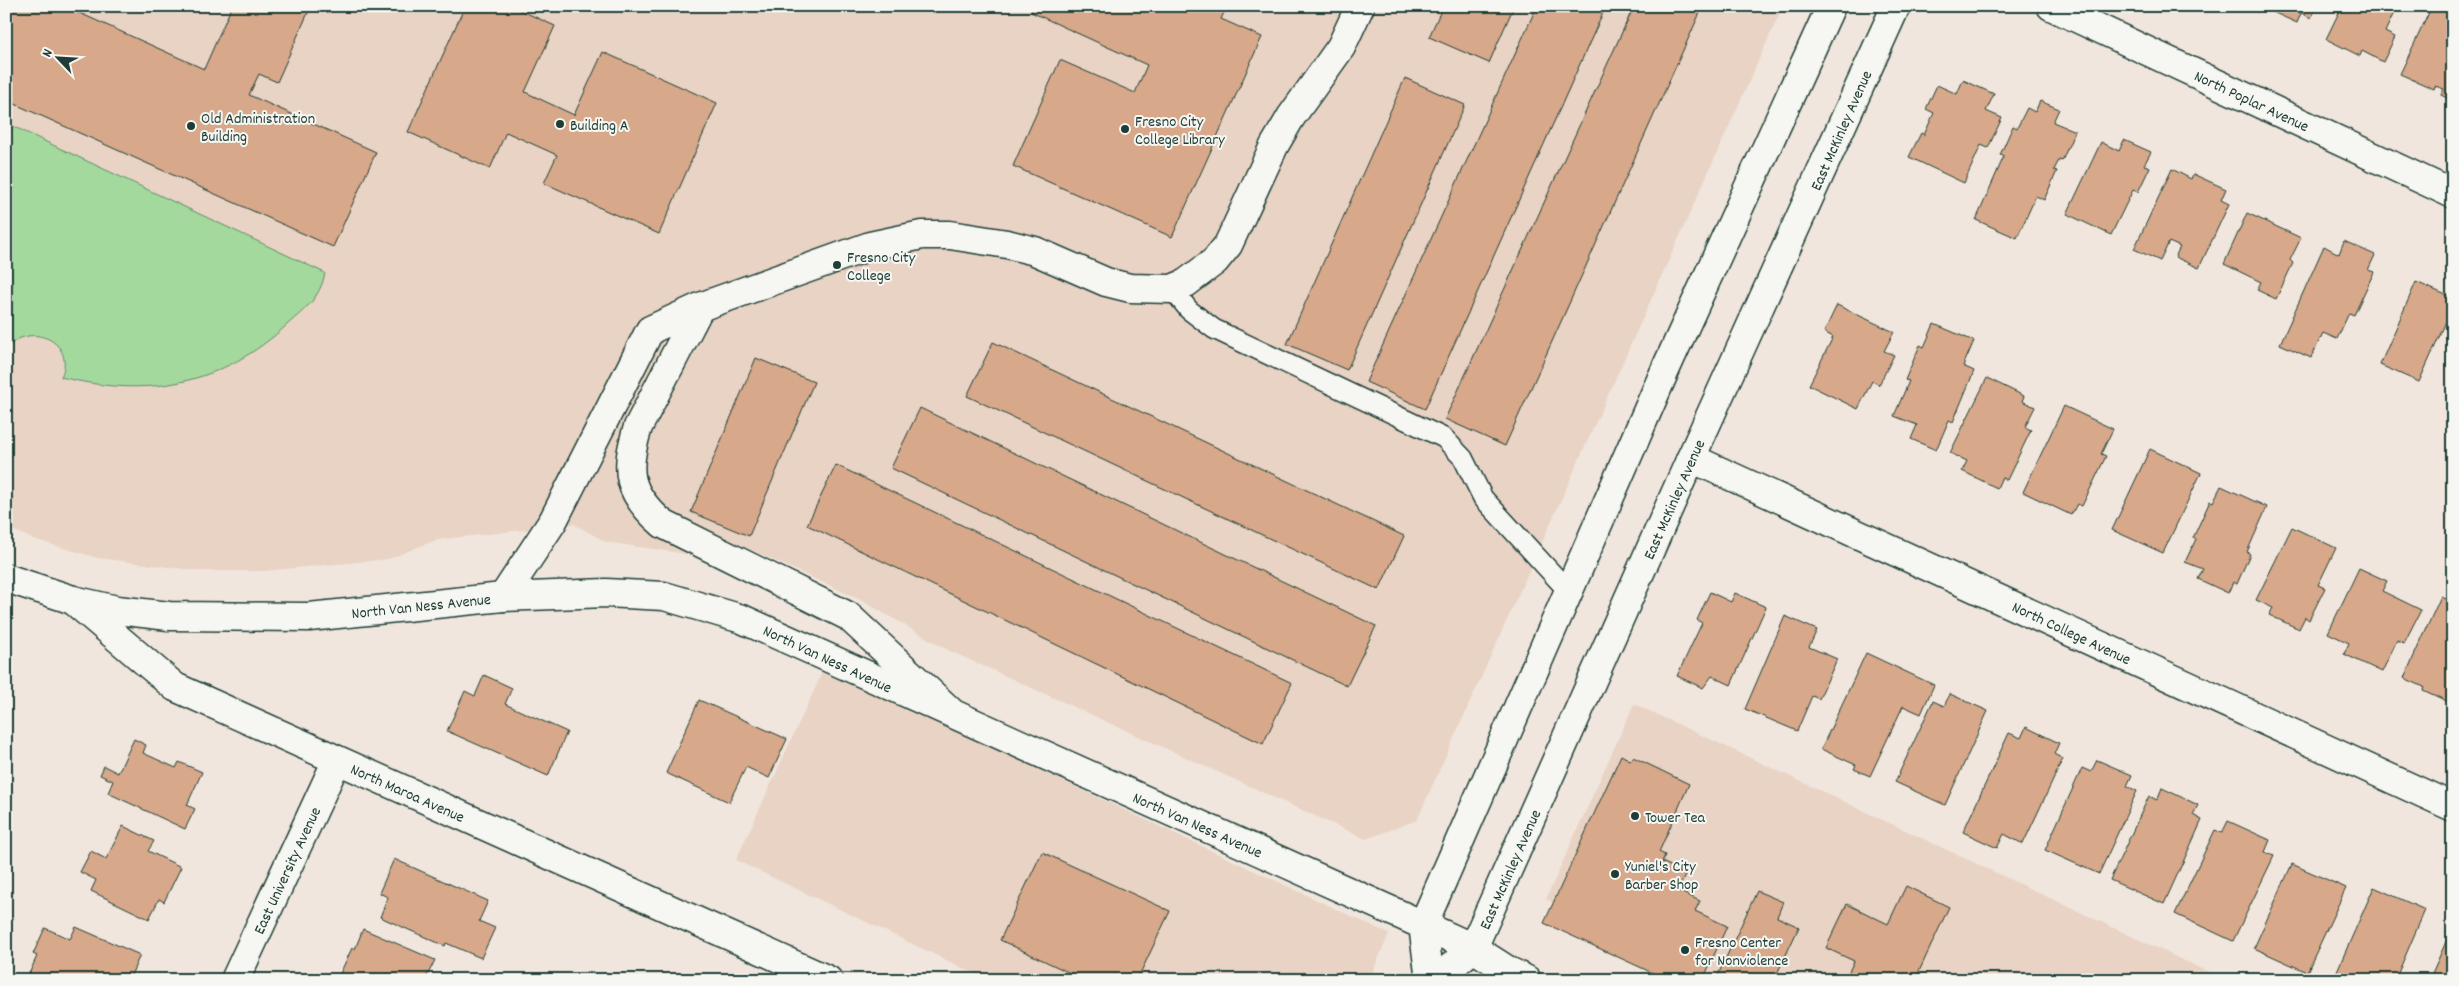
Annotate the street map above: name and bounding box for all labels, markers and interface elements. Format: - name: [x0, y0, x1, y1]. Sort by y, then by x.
- north arrow: [32, 32, 82, 82]
- text: N: [38, 46, 59, 61]
- street label: North Poplar Avenue: [2190, 66, 2312, 139]
- street label: East McKinley Avenue: [1805, 67, 1879, 195]
- place label: Old Administration Building: [201, 108, 315, 149]
- place label: Fresno City College Library: [1135, 111, 1225, 152]
- place label: Building A: [570, 115, 629, 138]
- marker: Building A: [554, 118, 566, 130]
- marker: Old Administration Building: [185, 120, 197, 132]
- marker: Fresno City College Library: [1119, 123, 1131, 135]
- place label: Fresno City College: [847, 247, 916, 288]
- marker: Fresno City College: [831, 259, 843, 271]
- street label: East McKinley Avenue: [1638, 436, 1712, 564]
- street label: North Van Ness Avenue: [350, 589, 492, 626]
- street label: North College Avenue: [2008, 597, 2134, 672]
- street label: North Van Ness Avenue: [759, 620, 895, 700]
- street label: North Maroa Avenue: [346, 759, 468, 830]
- street label: North Van Ness Avenue: [1128, 787, 1266, 865]
- street label: East University Avenue: [249, 804, 328, 939]
- street label: East McKinley Avenue: [1474, 806, 1548, 934]
- place label: Tower Tea: [1645, 807, 1705, 830]
- marker: Tower Tea: [1629, 810, 1641, 822]
- place label: Yuniel's City Barber Shop: [1625, 856, 1698, 897]
- marker: Yuniel's City Barber Shop: [1609, 868, 1621, 880]
- place label: Fresno Center for Nonviolence: [1695, 932, 1788, 973]
- marker: Fresno Center for Nonviolence: [1679, 944, 1691, 956]

